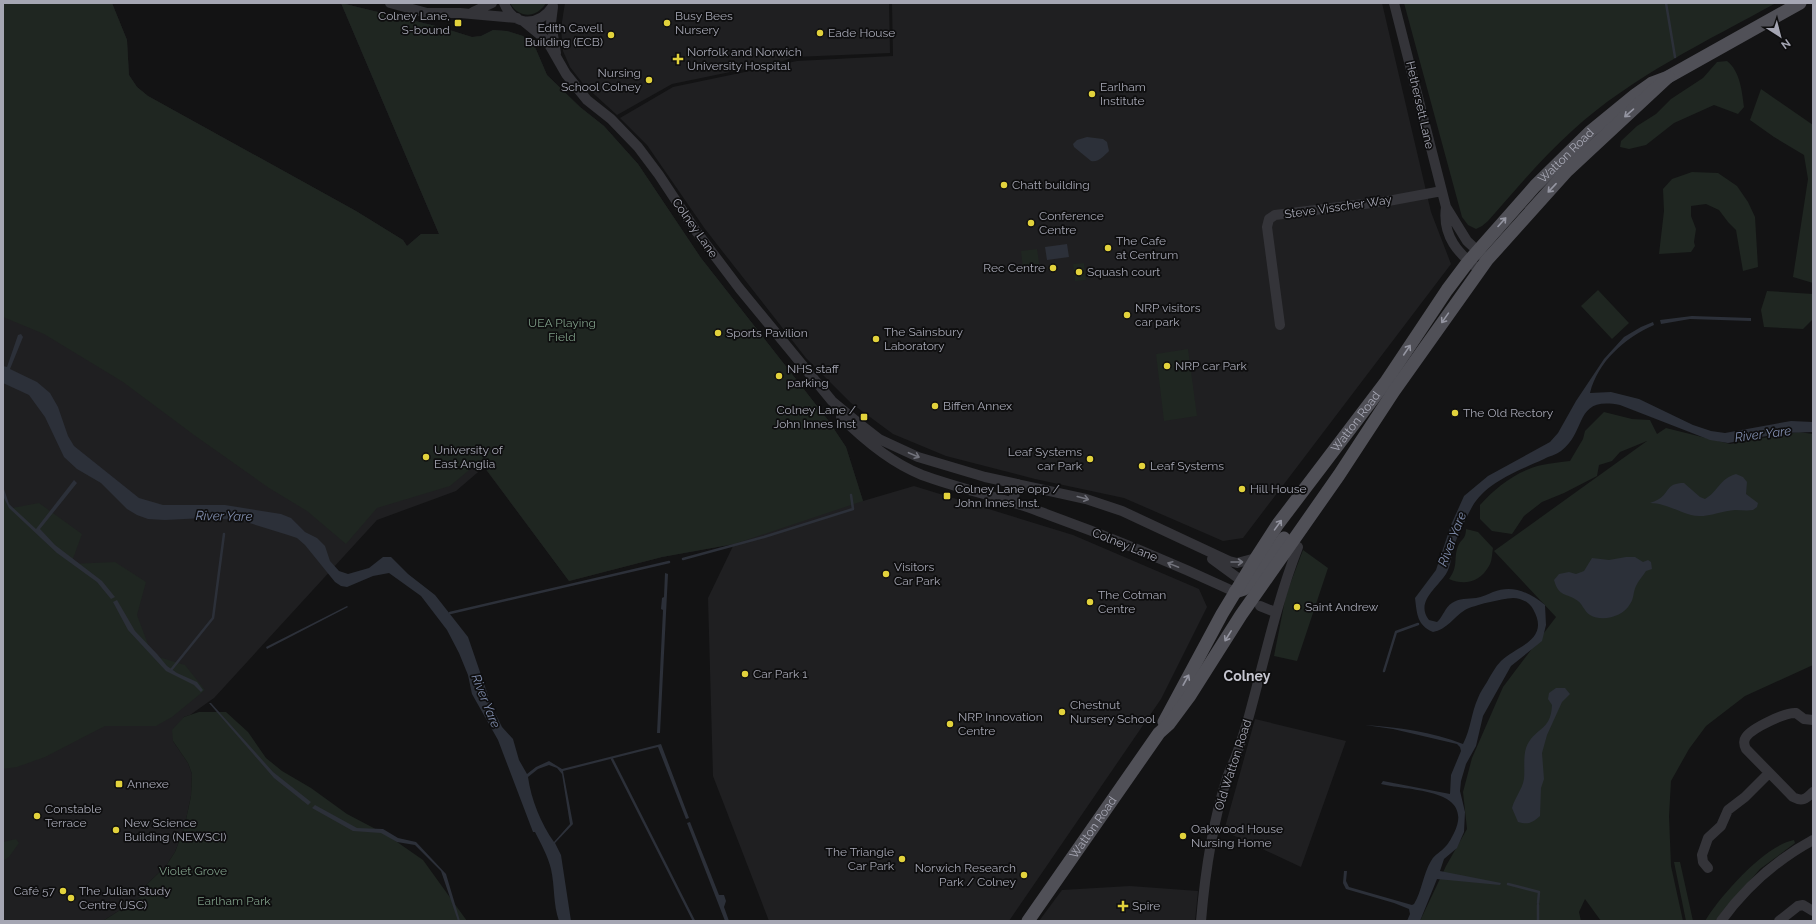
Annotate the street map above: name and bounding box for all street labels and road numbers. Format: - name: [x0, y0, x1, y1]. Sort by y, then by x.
- street label: Hethersett Lane: [1403, 60, 1437, 150]
- street label: Watton Road: [1535, 125, 1597, 186]
- street label: Steve Visscher Way: [1283, 192, 1393, 221]
- street label: Colney Lane: [669, 196, 721, 260]
- street label: Watton Road: [1328, 389, 1383, 455]
- street label: Colney Lane: [1090, 526, 1160, 564]
- street label: Old Watton Road: [1212, 718, 1254, 812]
- street label: Watton Road: [1067, 794, 1120, 861]

